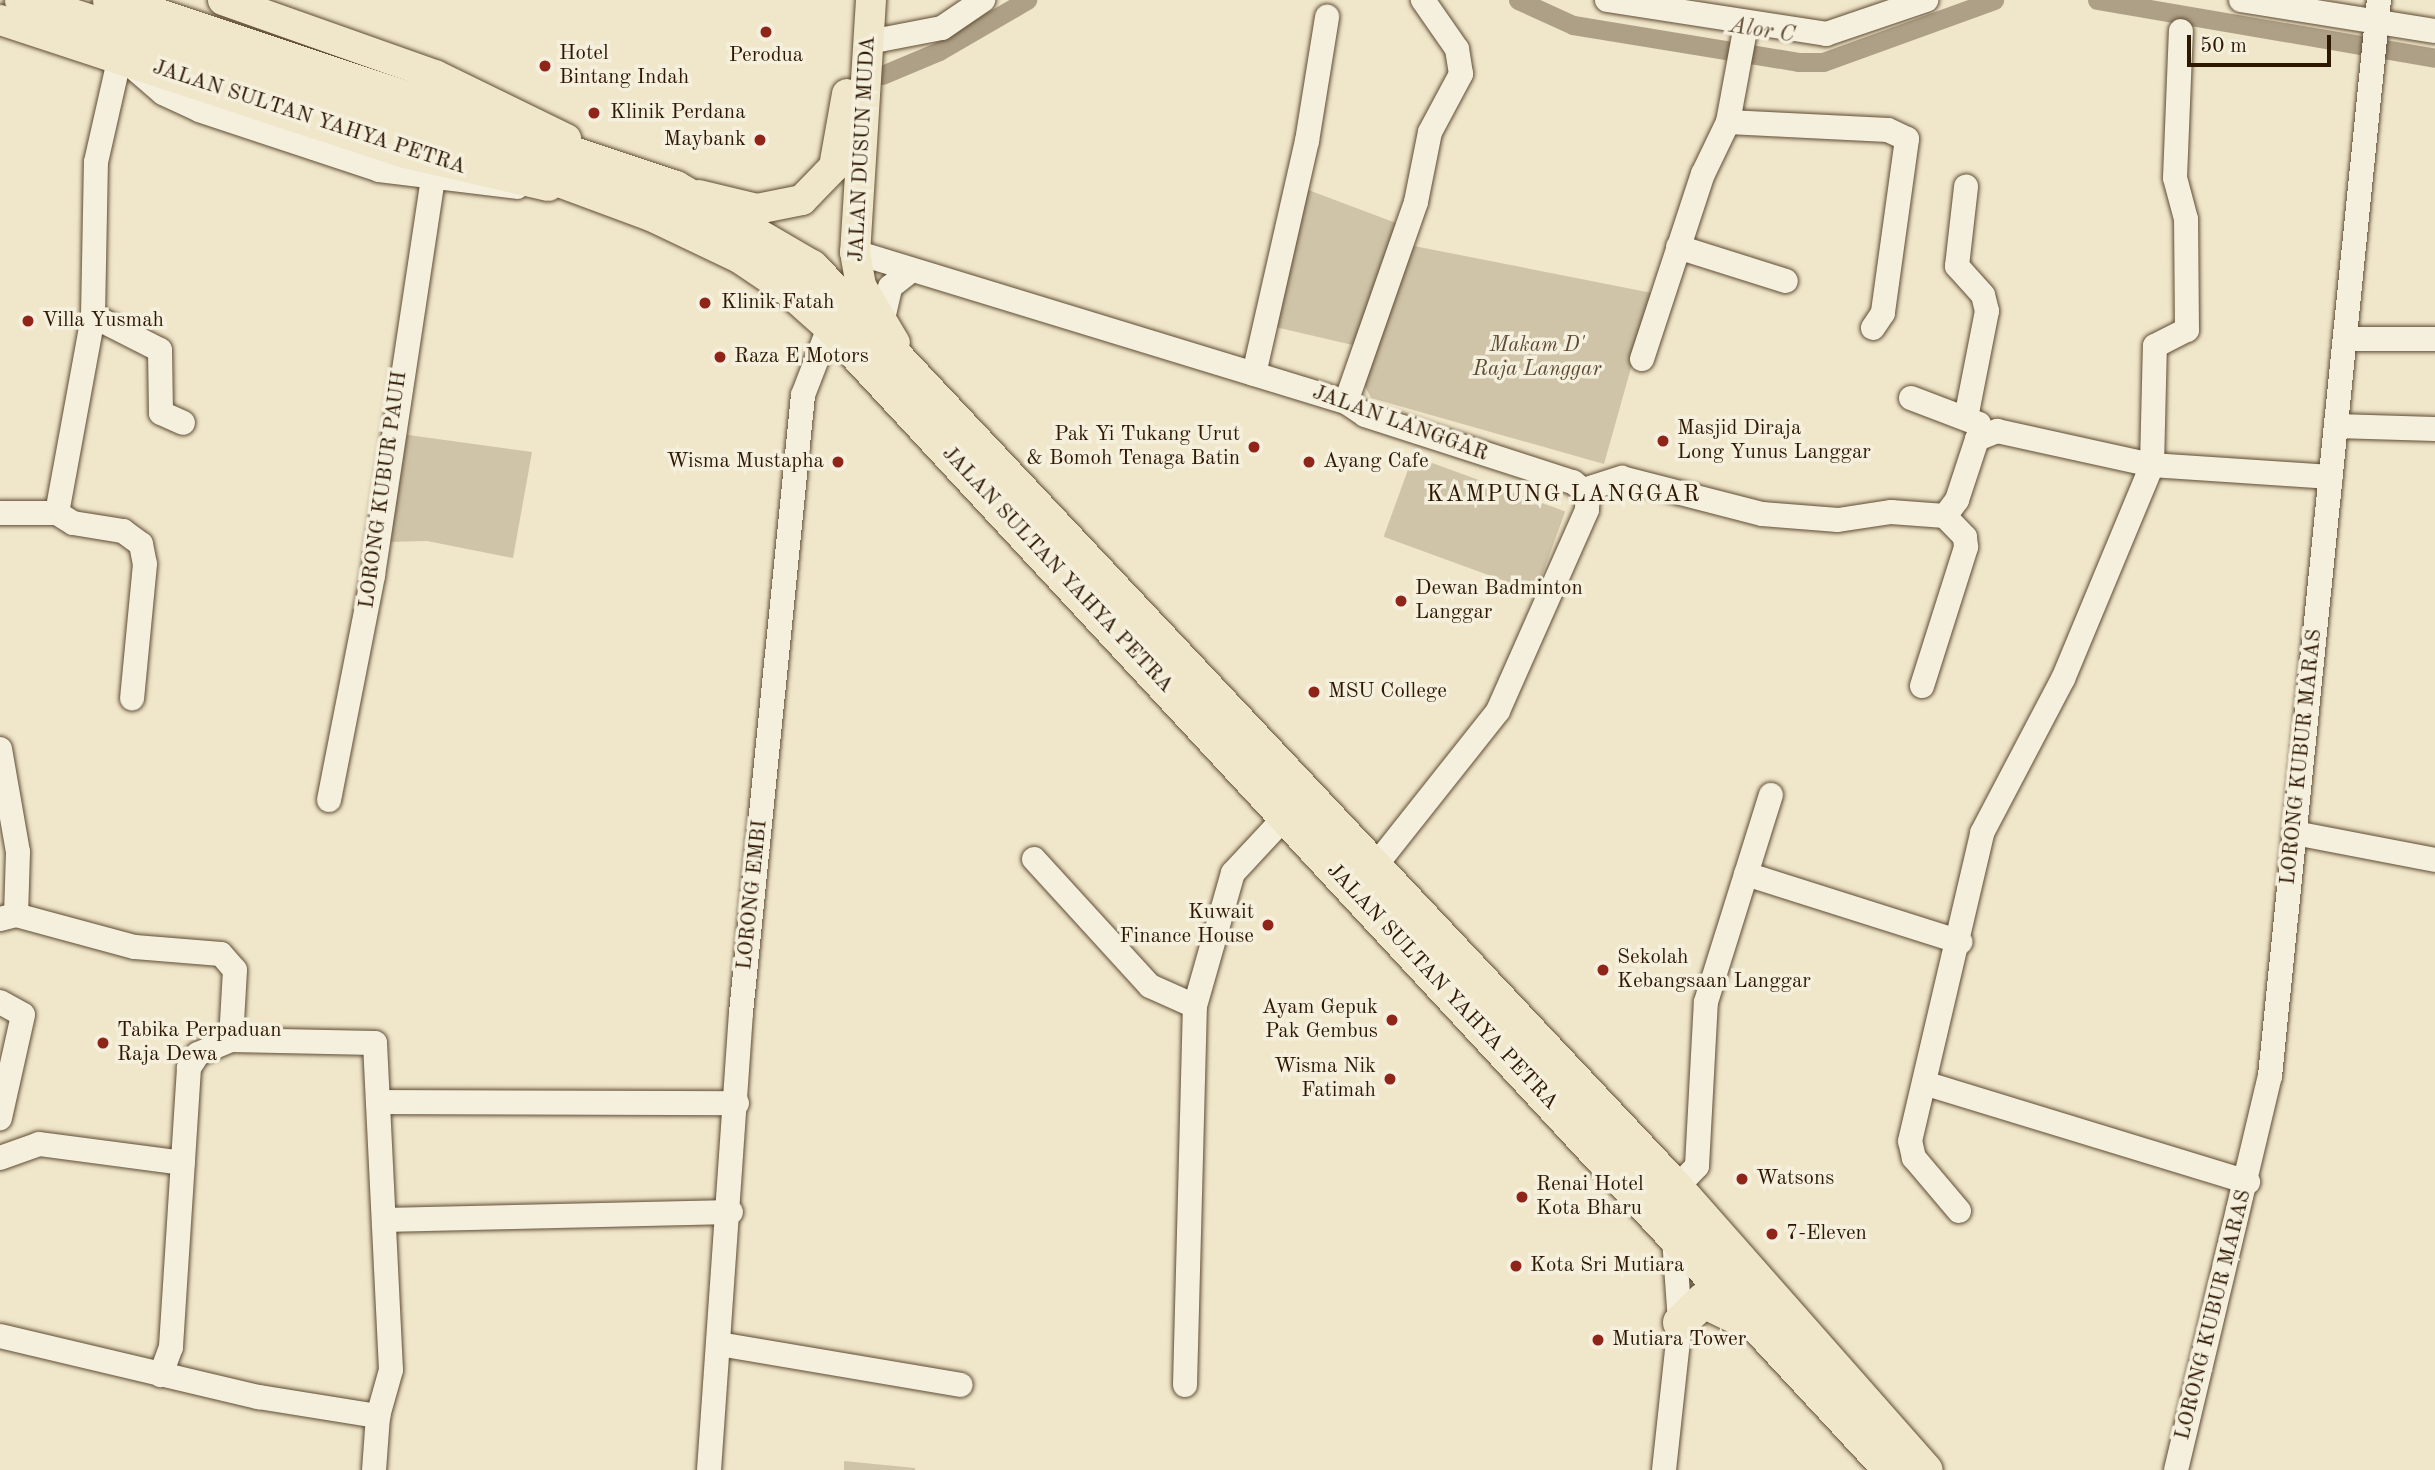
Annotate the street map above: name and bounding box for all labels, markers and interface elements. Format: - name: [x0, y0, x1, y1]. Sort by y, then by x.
- water label: Alor C: [1727, 12, 1797, 50]
- scale bar: [2190, 21, 2334, 65]
- marker: Perodua: [758, 24, 774, 40]
- street label: JALAN DUSUN MUDA: [845, 35, 881, 263]
- text: 50 m: [2200, 36, 2247, 57]
- place label: Hotel Bintang Indah: [559, 41, 689, 91]
- place label: Perodua: [729, 43, 803, 69]
- street label: JALAN SULTAN YAHYA PETRA: [149, 55, 469, 181]
- marker: Hotel Bintang Indah: [537, 58, 553, 74]
- place label: Klinik Perdana: [610, 100, 746, 126]
- marker: Klinik Perdana: [584, 103, 604, 123]
- place label: Maybank: [664, 127, 746, 153]
- marker: Maybank: [752, 132, 768, 148]
- place label: Klinik Fatah: [721, 290, 834, 316]
- marker: Klinik Fatah: [695, 293, 715, 313]
- place label: Villa Yusmah: [42, 308, 164, 334]
- marker: Villa Yusmah: [20, 313, 36, 329]
- park label: Makam D' Raja Langgar: [1473, 333, 1601, 383]
- place label: Raza E Motors: [734, 344, 869, 370]
- marker: Raza E Motors: [712, 349, 728, 365]
- street label: LORONG KUBUR PAUH: [355, 370, 413, 610]
- street label: JALAN LANGGAR: [1309, 380, 1491, 468]
- place label: Masjid Diraja Long Yunus Langgar: [1677, 416, 1871, 466]
- place label: Pak Yi Tukang Urut & Bomoh Tenaga Batin: [1027, 422, 1240, 472]
- marker: Masjid Diraja Long Yunus Langgar: [1655, 433, 1671, 449]
- marker: Pak Yi Tukang Urut & Bomoh Tenaga Batin: [1246, 439, 1262, 455]
- street label: JALAN SULTAN YAHYA PETRA: [936, 442, 1178, 698]
- place label: Wisma Mustapha: [666, 449, 824, 475]
- place label: Ayang Cafe: [1323, 449, 1429, 475]
- marker: Wisma Mustapha: [830, 454, 846, 470]
- marker: Ayang Cafe: [1301, 454, 1317, 470]
- district label: KAMPUNG LANGGAR: [1428, 481, 1700, 509]
- place label: Dewan Badminton Langgar: [1415, 576, 1583, 626]
- marker: Dewan Badminton Langgar: [1393, 593, 1409, 609]
- street label: LORONG KUBUR MARAS: [2276, 628, 2328, 886]
- place label: MSU College: [1328, 679, 1447, 705]
- marker: MSU College: [1306, 684, 1322, 700]
- street label: LORONG EMBI: [733, 819, 773, 971]
- street label: JALAN SULTAN YAHYA PETRA: [1321, 859, 1563, 1115]
- place label: Kuwait Finance House: [1119, 900, 1254, 950]
- marker: Kuwait Finance House: [1260, 917, 1276, 933]
- place label: Sekolah Kebangsaan Langgar: [1617, 945, 1811, 995]
- marker: Sekolah Kebangsaan Langgar: [1595, 962, 1611, 978]
- place label: Ayam Gepuk Pak Gembus: [1262, 995, 1378, 1045]
- marker: Ayam Gepuk Pak Gembus: [1384, 1012, 1400, 1028]
- place label: Tabika Perpaduan Raja Dewa: [117, 1018, 281, 1068]
- marker: Tabika Perpaduan Raja Dewa: [95, 1035, 111, 1051]
- place label: Wisma Nik Fatimah: [1274, 1054, 1376, 1104]
- marker: Wisma Nik Fatimah: [1382, 1071, 1398, 1087]
- place label: Watsons: [1756, 1166, 1834, 1192]
- marker: Watsons: [1734, 1171, 1750, 1187]
- place label: Renai Hotel Kota Bharu: [1536, 1172, 1644, 1222]
- street label: LORONG KUBUR MARAS: [2171, 1187, 2257, 1443]
- marker: Renai Hotel Kota Bharu: [1514, 1189, 1530, 1205]
- place label: 7-Eleven: [1786, 1221, 1867, 1247]
- marker: 7-Eleven: [1764, 1226, 1780, 1242]
- place label: Kota Sri Mutiara: [1530, 1253, 1684, 1279]
- marker: Kota Sri Mutiara: [1508, 1258, 1524, 1274]
- place label: Mutiara Tower: [1612, 1327, 1746, 1353]
- marker: Mutiara Tower: [1590, 1332, 1606, 1348]

